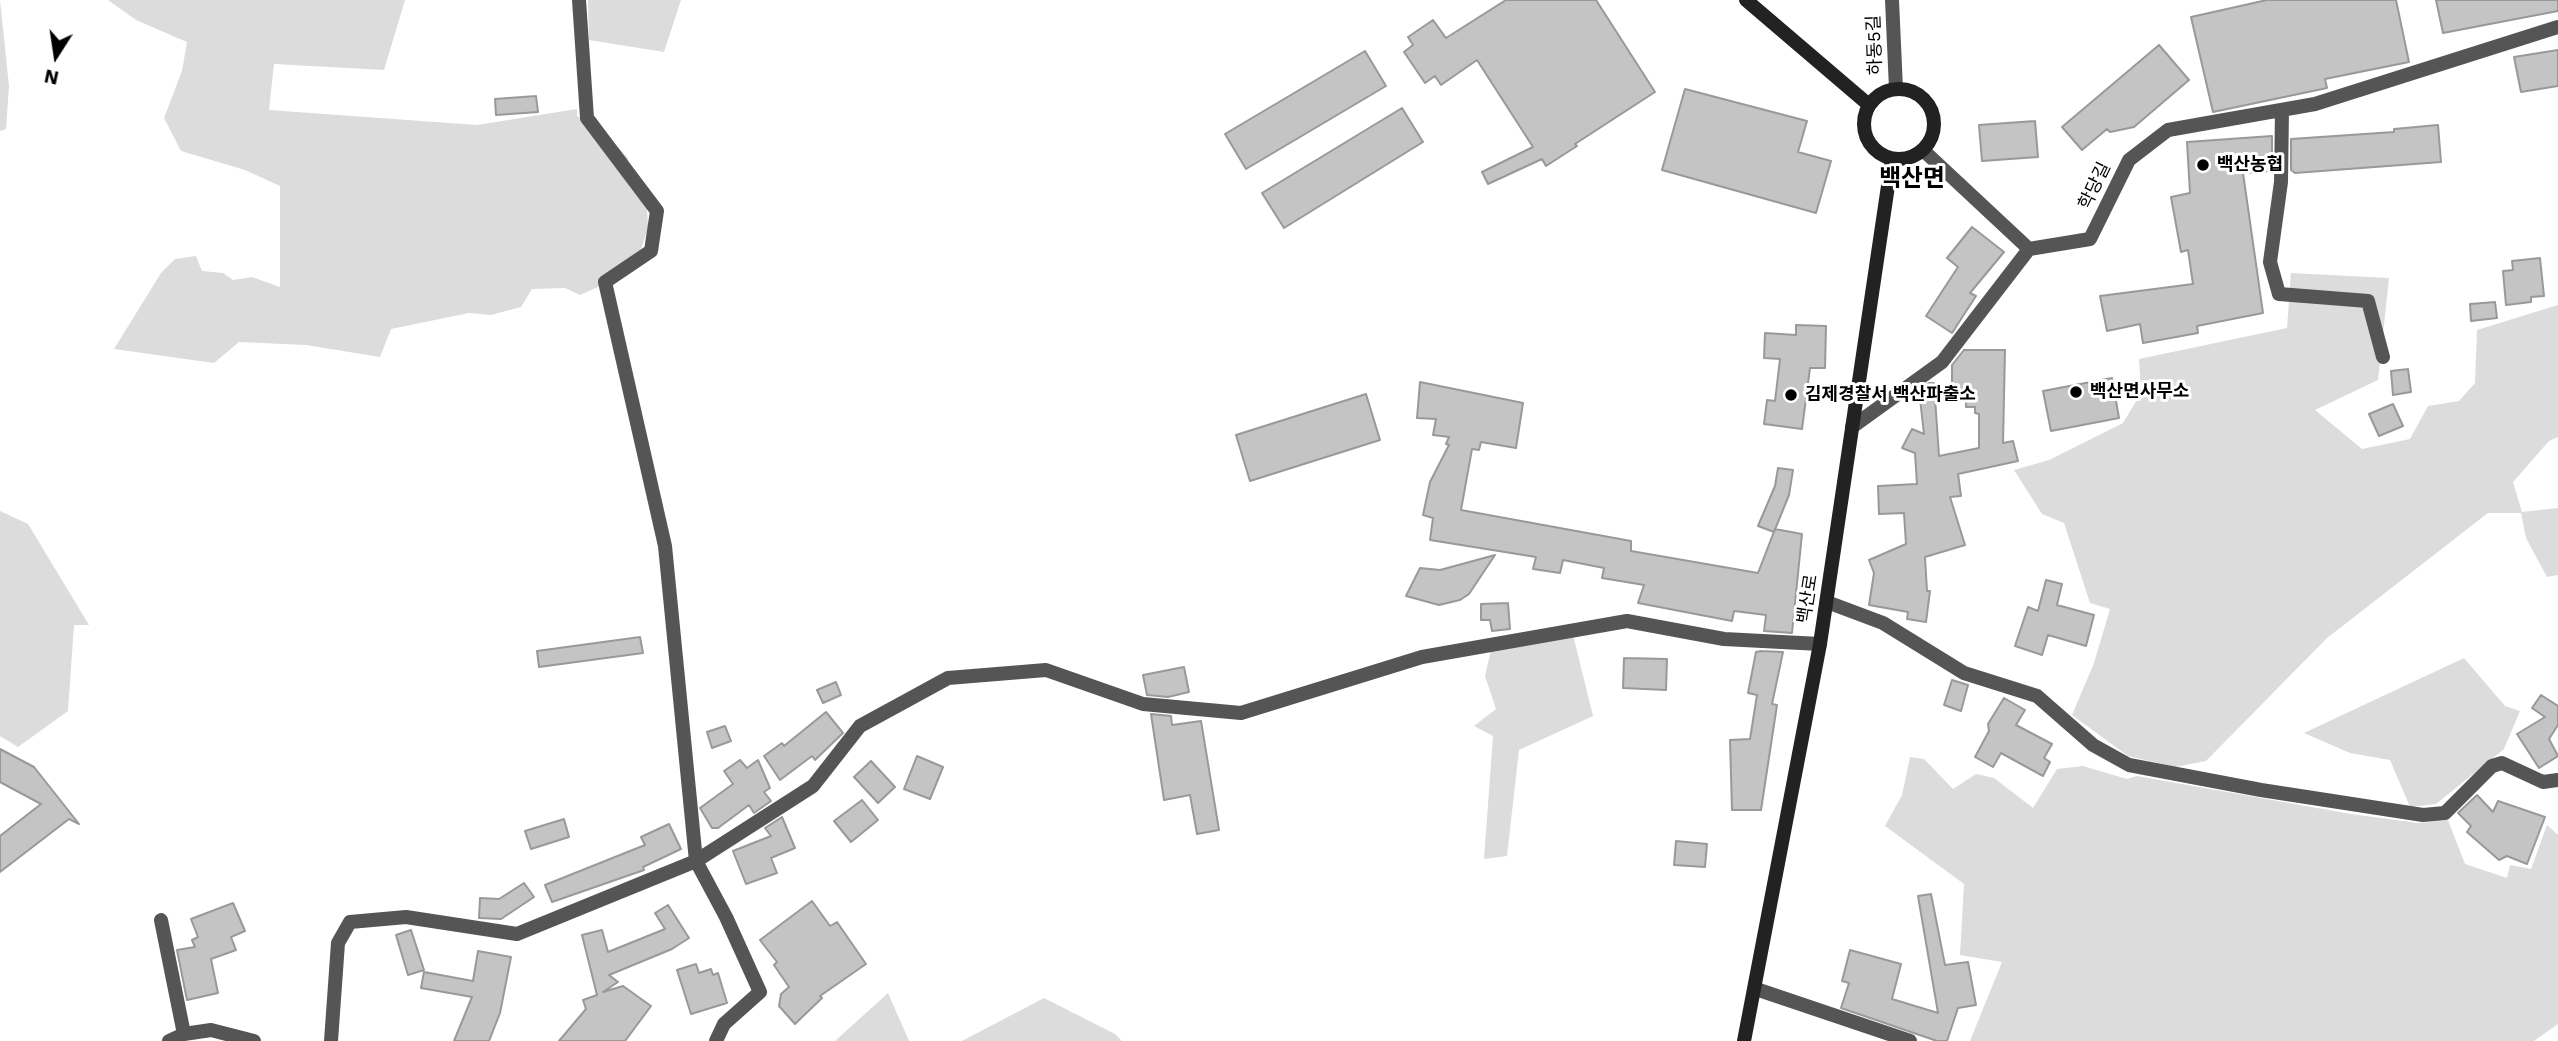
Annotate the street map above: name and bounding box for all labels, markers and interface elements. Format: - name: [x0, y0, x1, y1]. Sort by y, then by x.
- street label: 하동5길: [1863, 15, 1887, 75]
- north arrow: [21, 21, 91, 91]
- text: N: [42, 64, 61, 90]
- place label: 백산농협: [2217, 154, 2283, 176]
- marker: 백산농협: [2195, 157, 2211, 173]
- street label: 학당길: [2074, 159, 2116, 213]
- district label: 백산면: [1879, 165, 1945, 193]
- place label: 백산면사무소: [2090, 381, 2189, 403]
- place label: 김제경찰서 백산파출소: [1805, 384, 1976, 406]
- marker: 백산면사무소: [2068, 384, 2084, 400]
- marker: 김제경찰서 백산파출소: [1783, 387, 1799, 403]
- street label: 백산로: [1793, 573, 1823, 625]

